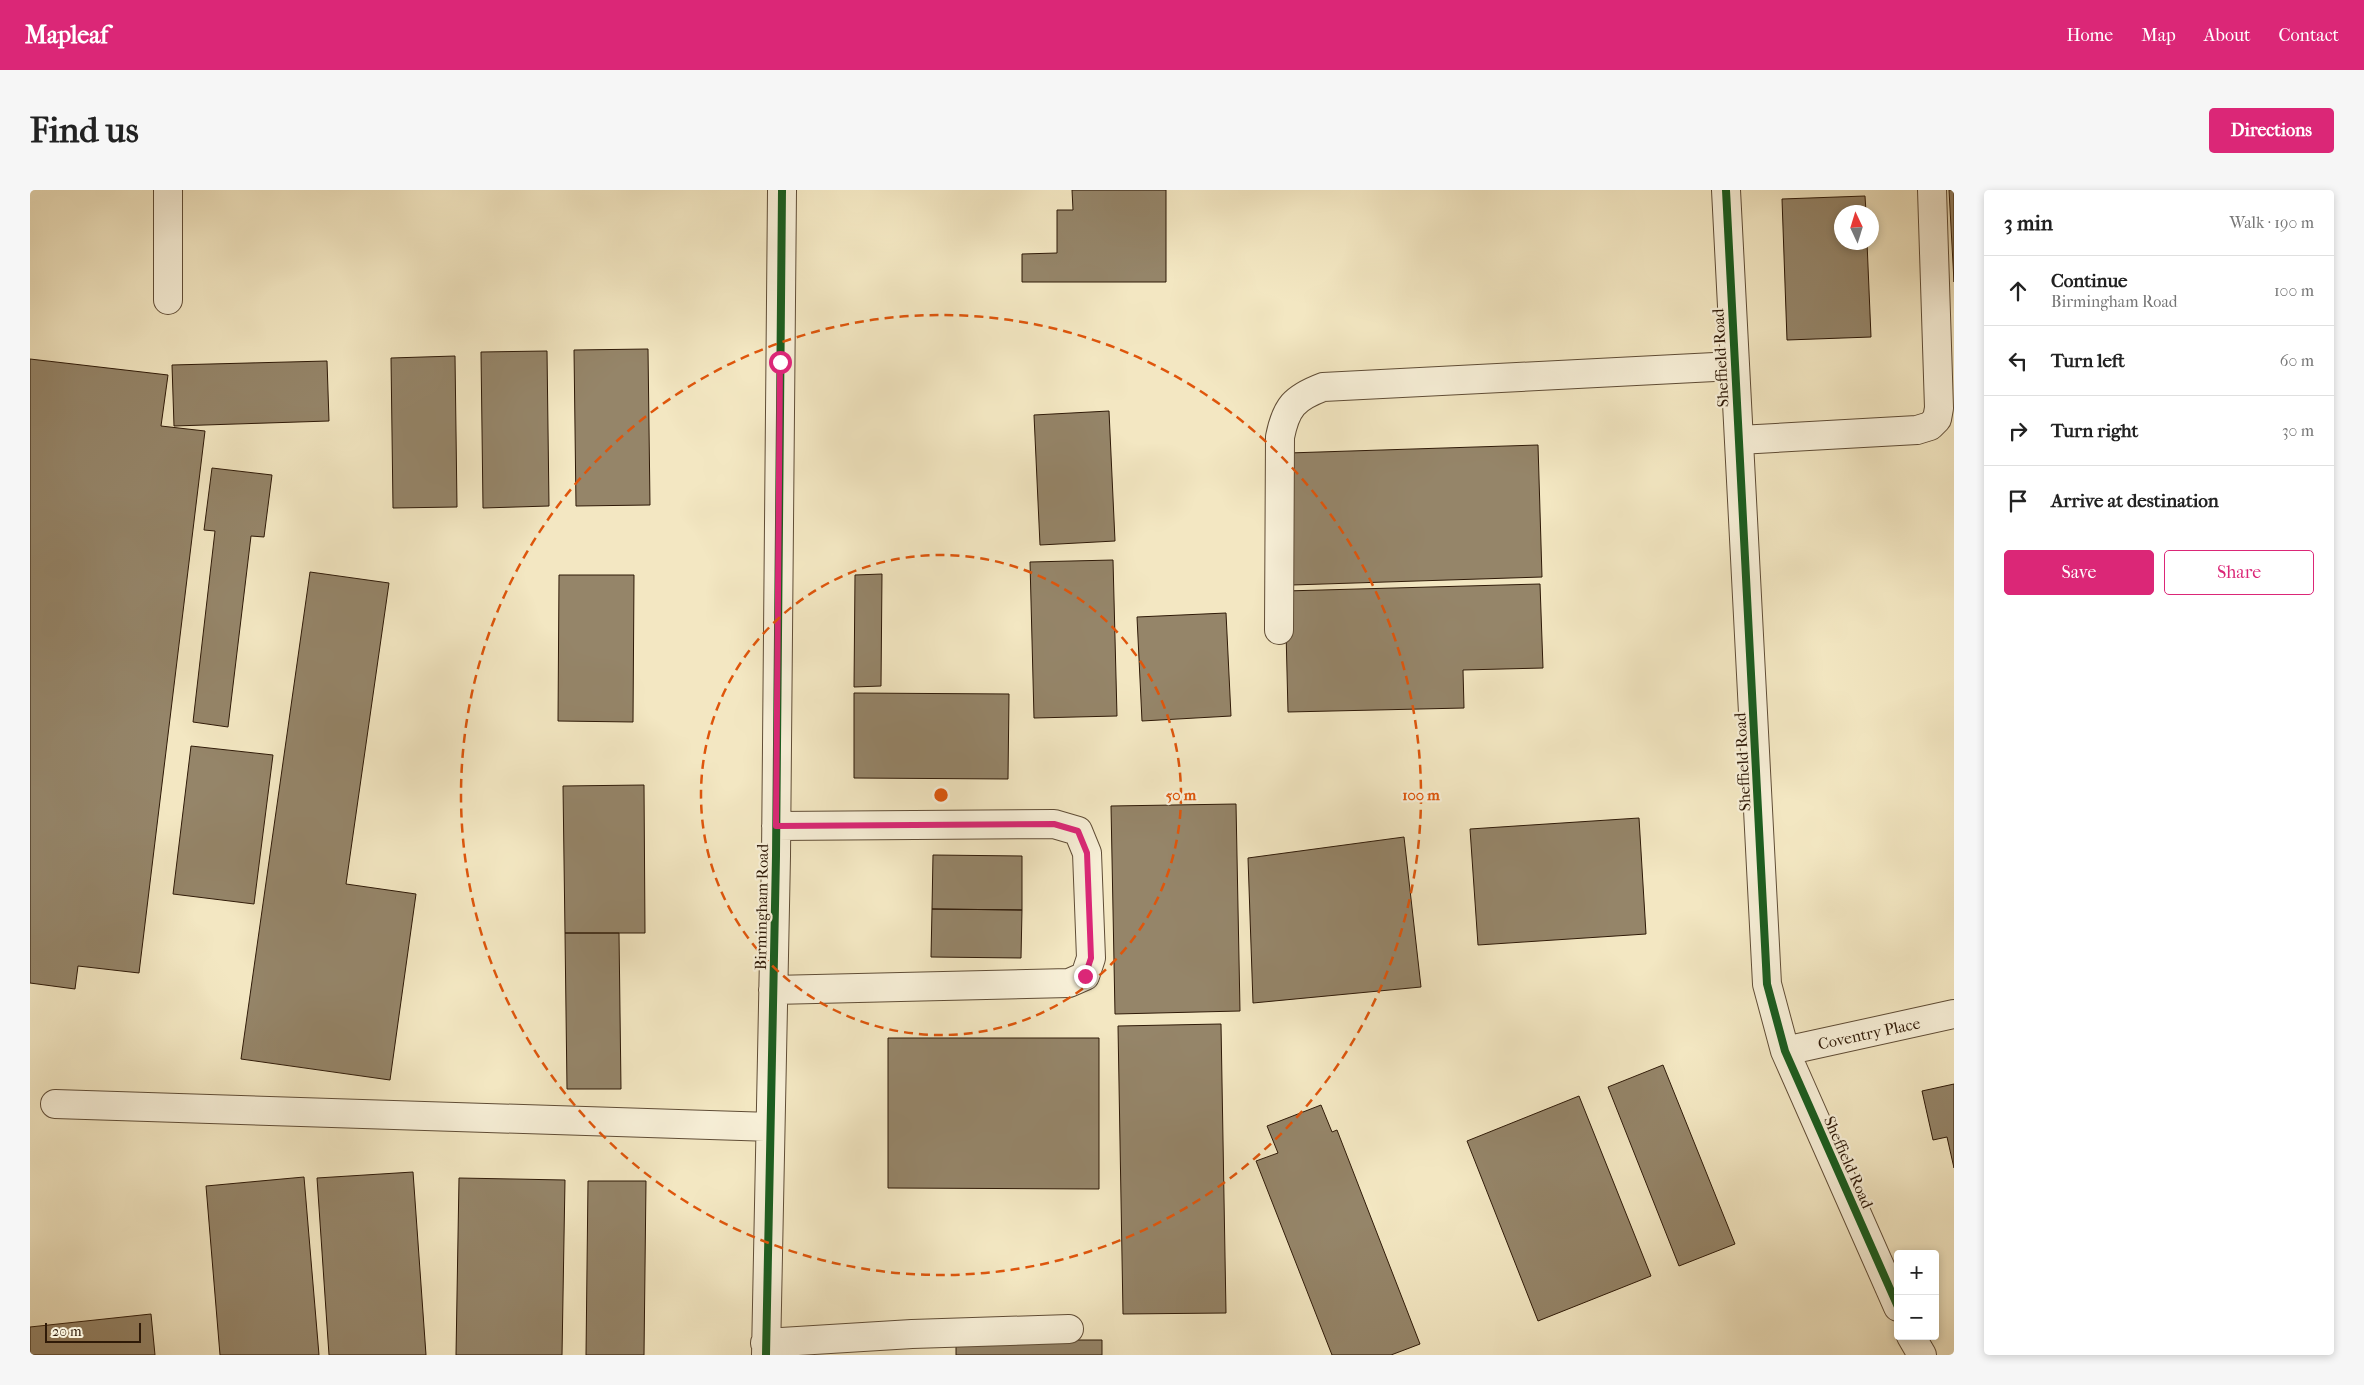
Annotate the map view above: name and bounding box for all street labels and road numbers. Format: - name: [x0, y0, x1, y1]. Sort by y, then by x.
- street label: Sheffield Road: [1708, 308, 1733, 408]
- street label: Sheffield Road: [1730, 712, 1755, 812]
- street label: Birmingham Road: [751, 843, 772, 970]
- street label: Coventry Place: [1816, 1013, 1922, 1054]
- street label: Sheffield Road: [1820, 1113, 1877, 1212]

